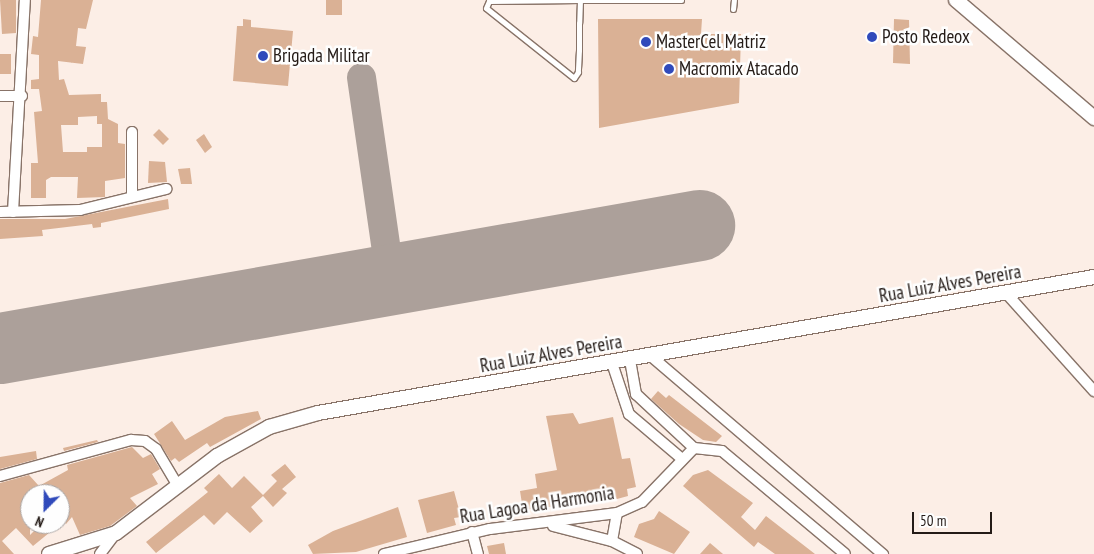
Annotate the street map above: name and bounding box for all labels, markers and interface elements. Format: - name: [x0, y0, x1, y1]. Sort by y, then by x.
- place label: Posto Redeox: [882, 26, 970, 48]
- place label: MasterCel Matriz: [656, 31, 766, 53]
- marker: Posto Redeox: [866, 31, 878, 43]
- marker: MasterCel Matriz: [640, 36, 652, 48]
- place label: Brigada Militar: [273, 45, 370, 67]
- marker: Brigada Militar: [257, 50, 269, 62]
- place label: Macromix Atacado: [679, 58, 800, 80]
- marker: Macromix Atacado: [663, 63, 675, 75]
- street label: Rua Luiz Alves Pereira: [877, 260, 1023, 308]
- street label: Rua Luiz Alves Pereira: [478, 330, 624, 378]
- street label: Rua Lagoa da Harmonia: [458, 482, 616, 528]
- north arrow: [20, 484, 70, 534]
- scale bar: [914, 502, 994, 534]
- text: 50 m: [920, 511, 946, 530]
- text: N: [33, 512, 47, 532]

